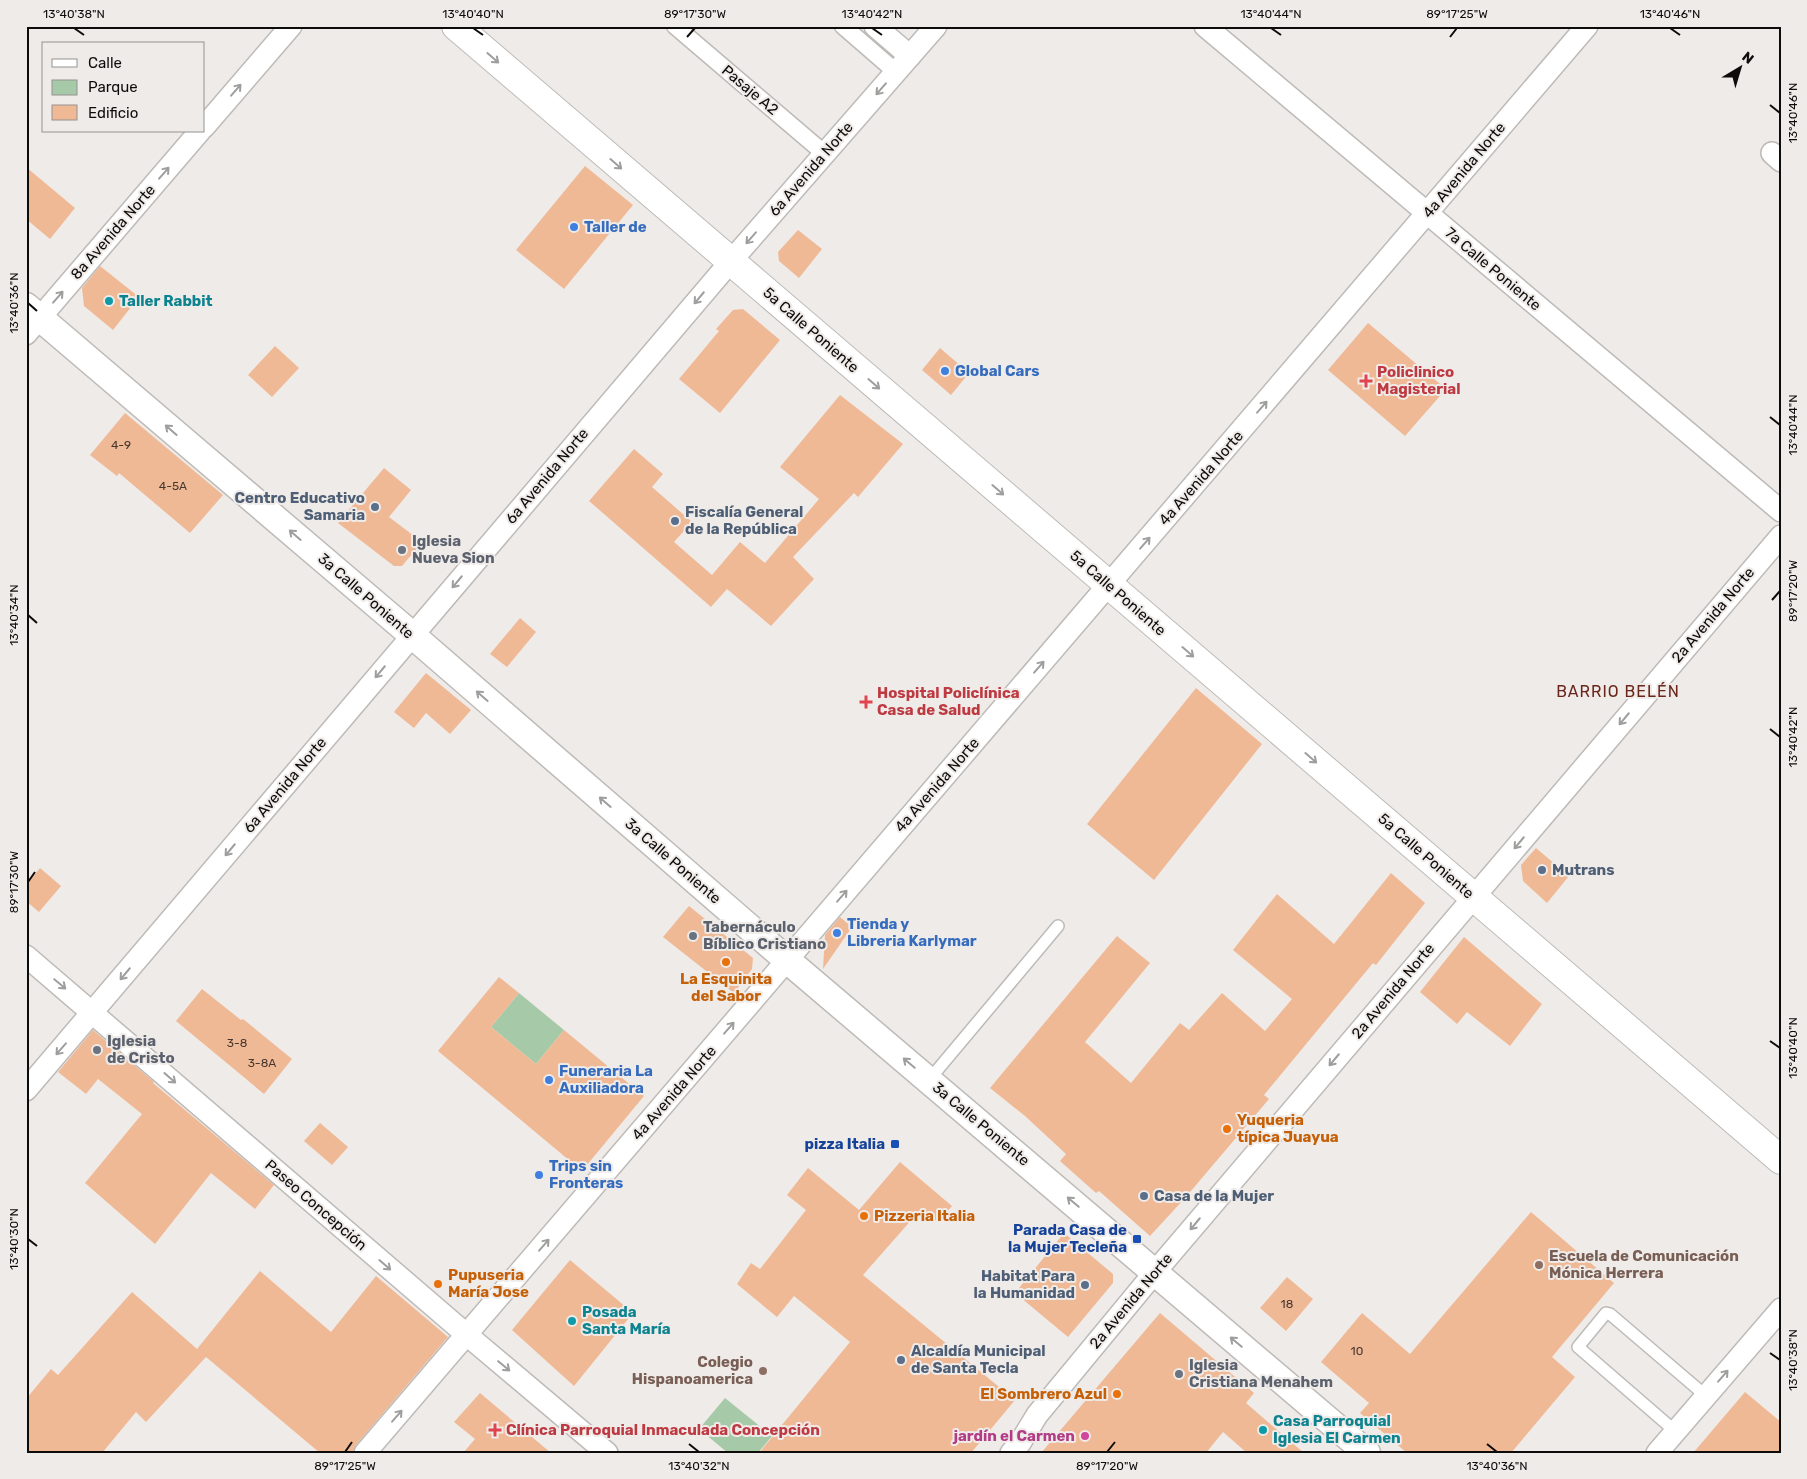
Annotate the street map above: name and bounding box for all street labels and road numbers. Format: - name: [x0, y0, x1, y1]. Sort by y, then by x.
- street label: Pasaje A2: [718, 61, 782, 119]
- street label: 6a Avenida Norte: [765, 118, 857, 220]
- street label: 4a Avenida Norte: [1419, 118, 1509, 222]
- street label: 8a Avenida Norte: [67, 181, 159, 283]
- street label: 7a Calle Poniente: [1441, 224, 1545, 314]
- street label: 5a Calle Poniente: [759, 284, 863, 376]
- street label: 6a Avenida Norte: [502, 425, 592, 527]
- street label: 4a Avenida Norte: [1155, 427, 1247, 529]
- street label: 5a Calle Poniente: [1066, 547, 1170, 639]
- street label: 3a Calle Poniente: [314, 549, 418, 643]
- street label: 2a Avenida Norte: [1668, 564, 1758, 666]
- street label: 6a Avenida Norte: [240, 734, 330, 836]
- street label: 4a Avenida Norte: [891, 734, 983, 836]
- street label: 5a Calle Poniente: [1374, 810, 1478, 902]
- street label: 3a Calle Poniente: [621, 814, 725, 908]
- street label: 2a Avenida Norte: [1348, 940, 1438, 1042]
- street label: 4a Avenida Norte: [628, 1042, 720, 1144]
- street label: 3a Calle Poniente: [929, 1078, 1033, 1170]
- street label: Paseo Concepción: [261, 1156, 371, 1254]
- street label: 2a Avenida Norte: [1086, 1250, 1176, 1352]

